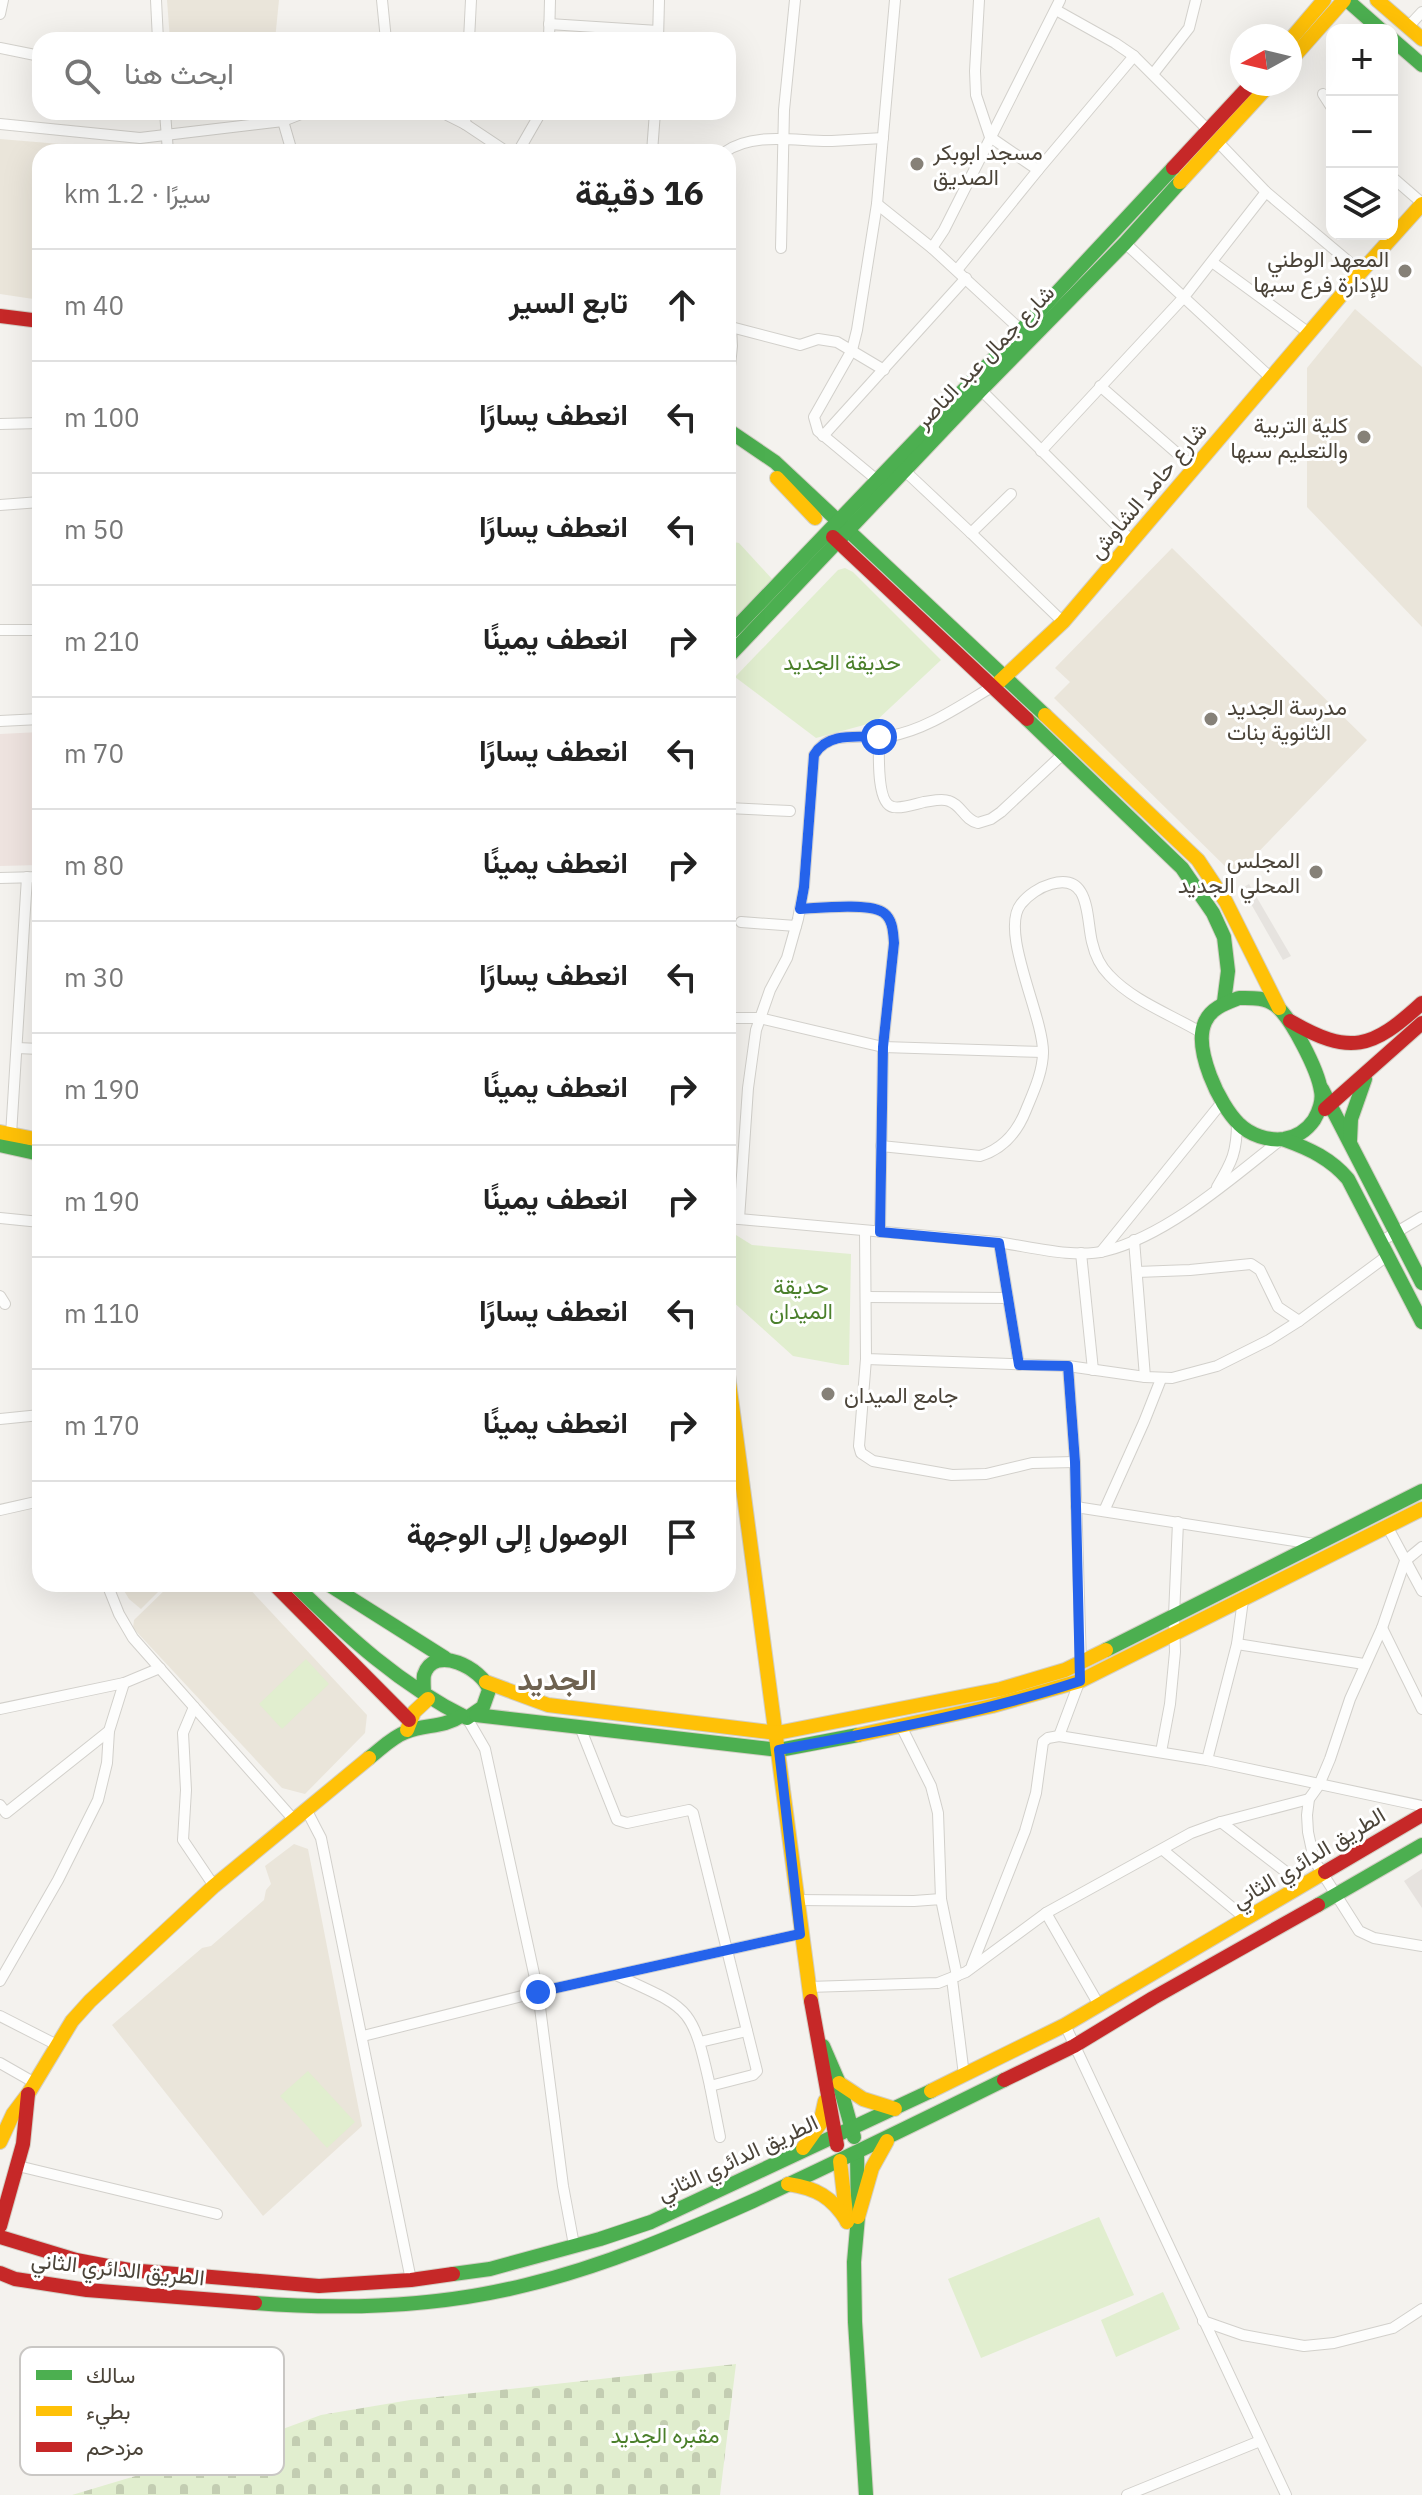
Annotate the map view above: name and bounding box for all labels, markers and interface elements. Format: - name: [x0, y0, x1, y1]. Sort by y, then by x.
- north arrow: [1230, 24, 1302, 96]
- map controls: [1326, 24, 1398, 240]
- button: +: [1326, 24, 1398, 96]
- search box: [32, 32, 736, 120]
- text: ابحث هنا: [124, 53, 234, 92]
- icon: search: [60, 54, 104, 98]
- button: −: [1326, 96, 1398, 168]
- place label: مسجد ابوبكر الصديق: [932, 137, 1043, 191]
- marker: مسجد ابوبكر الصديق: [908, 155, 926, 173]
- button: layers: [1326, 168, 1398, 240]
- text: 16 دقيقة: [575, 170, 704, 214]
- text: سيرًا · 1.2 km: [64, 176, 211, 210]
- place label: المعهد الوطني للإدارة فرع سبها: [1253, 244, 1389, 299]
- marker: المعهد الوطني للإدارة فرع سبها: [1396, 262, 1414, 280]
- street label: شارع جمال عبد الناصر: [907, 278, 1061, 436]
- text: تابع السير: [509, 282, 628, 321]
- icon: ahead: [660, 283, 704, 327]
- text: 40 m: [64, 288, 124, 322]
- text: انعطف يسارًا: [479, 394, 628, 433]
- icon: left: [660, 395, 704, 439]
- text: 100 m: [64, 400, 140, 434]
- place label: كلية التربية والتعليم سبها: [1231, 410, 1348, 465]
- street label: شارع حامد الشاوش: [1081, 416, 1214, 565]
- marker: كلية التربية والتعليم سبها: [1355, 428, 1373, 446]
- text: انعطف يسارًا: [479, 506, 628, 545]
- icon: left: [660, 507, 704, 551]
- text: 50 m: [64, 512, 124, 546]
- text: انعطف يمينًا: [483, 618, 628, 657]
- icon: right: [660, 619, 704, 663]
- text: 210 m: [64, 624, 140, 658]
- park label: حديقة الجديد: [783, 647, 901, 676]
- place label: مدرسة الجديد الثانوية بنات: [1227, 692, 1347, 746]
- marker: مدرسة الجديد الثانوية بنات: [1202, 710, 1220, 728]
- route start: [861, 719, 897, 755]
- text: انعطف يسارًا: [479, 730, 628, 769]
- icon: left: [660, 731, 704, 775]
- text: 70 m: [64, 736, 124, 770]
- text: انعطف يمينًا: [483, 842, 628, 881]
- icon: right: [660, 843, 704, 887]
- place label: المجلس المحلي الجديد: [1178, 845, 1300, 904]
- text: 80 m: [64, 848, 124, 882]
- marker: المجلس المحلي الجديد: [1307, 863, 1325, 881]
- text: انعطف يسارًا: [479, 954, 628, 993]
- icon: left: [660, 955, 704, 999]
- text: 30 m: [64, 960, 124, 994]
- text: انعطف يمينًا: [483, 1066, 628, 1105]
- icon: right: [660, 1067, 704, 1111]
- text: 190 m: [64, 1072, 140, 1106]
- text: انعطف يمينًا: [483, 1178, 628, 1217]
- icon: right: [660, 1179, 704, 1223]
- text: 190 m: [64, 1184, 140, 1218]
- park label: حديقة الميدان: [769, 1271, 833, 1325]
- text: انعطف يسارًا: [479, 1290, 628, 1329]
- icon: left: [660, 1291, 704, 1335]
- text: 110 m: [64, 1296, 140, 1330]
- place label: جامع الميدان: [844, 1380, 958, 1410]
- marker: جامع الميدان: [819, 1385, 837, 1403]
- text: انعطف يمينًا: [483, 1402, 628, 1441]
- icon: right: [660, 1403, 704, 1447]
- text: 170 m: [64, 1408, 140, 1442]
- text: الوصول إلى الوجهة: [406, 1514, 628, 1553]
- icon: arrive: [660, 1515, 704, 1559]
- district label: الجديد: [517, 1659, 597, 1698]
- street label: الطريق الدائري الثاني: [1226, 1800, 1393, 1919]
- route end: [520, 1974, 556, 2010]
- street label: الطريق الدائري الثاني: [652, 2107, 824, 2211]
- street label: الطريق الدائري الثاني: [29, 2244, 206, 2296]
- legend: [20, 2347, 284, 2475]
- text: سالك: [86, 2360, 135, 2389]
- text: بطيء: [86, 2396, 131, 2430]
- park label: مقبره الجديد: [610, 2420, 720, 2449]
- text: مزدحم: [86, 2432, 144, 2462]

